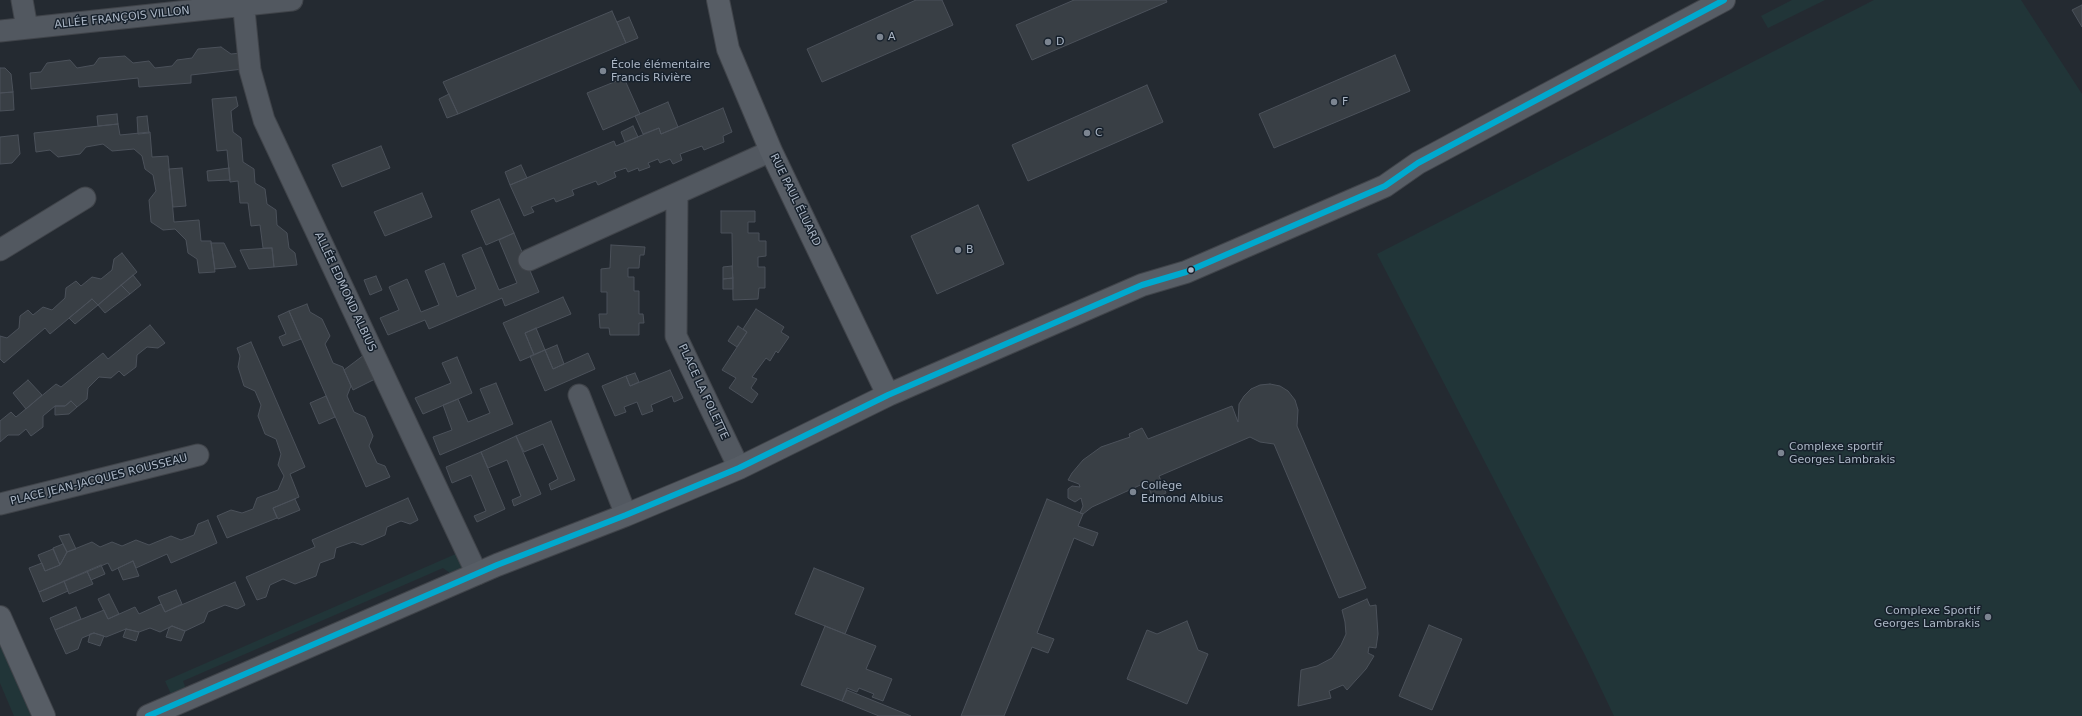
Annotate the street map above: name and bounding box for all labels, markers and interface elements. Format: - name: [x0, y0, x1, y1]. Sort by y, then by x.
- street label: ALLÉE FRANÇOIS VILLON: [54, 4, 190, 32]
- place label: A: [888, 30, 896, 44]
- marker: A: [875, 32, 885, 42]
- place label: D: [1056, 35, 1064, 49]
- marker: D: [1043, 37, 1053, 47]
- place label: École élémentaire Francis Rivière: [611, 58, 710, 84]
- marker: École élémentaire Francis Rivière: [598, 66, 608, 76]
- place label: F: [1342, 95, 1348, 109]
- marker: F: [1329, 97, 1339, 107]
- place label: C: [1095, 126, 1103, 140]
- marker: C: [1082, 128, 1092, 138]
- street label: RUE PAUL ÉLUARD: [767, 151, 823, 249]
- street label: ALLÉE EDMOND ALBIUS: [311, 230, 379, 354]
- place label: B: [966, 243, 974, 257]
- marker: B: [953, 245, 963, 255]
- unlabelled marker: [1186, 265, 1196, 275]
- street label: PLACE LA FOLETTE: [675, 342, 731, 442]
- place label: Complexe sportif Georges Lambrakis: [1789, 440, 1895, 466]
- marker: Complexe sportif Georges Lambrakis: [1776, 448, 1786, 458]
- street label: PLACE JEAN-JACQUES ROUSSEAU: [9, 452, 189, 508]
- place label: Collège Edmond Albius: [1141, 479, 1223, 505]
- marker: Collège Edmond Albius: [1128, 487, 1138, 497]
- place label: Complexe Sportif Georges Lambrakis: [1874, 604, 1980, 630]
- marker: Complexe Sportif Georges Lambrakis: [1983, 612, 1993, 622]

